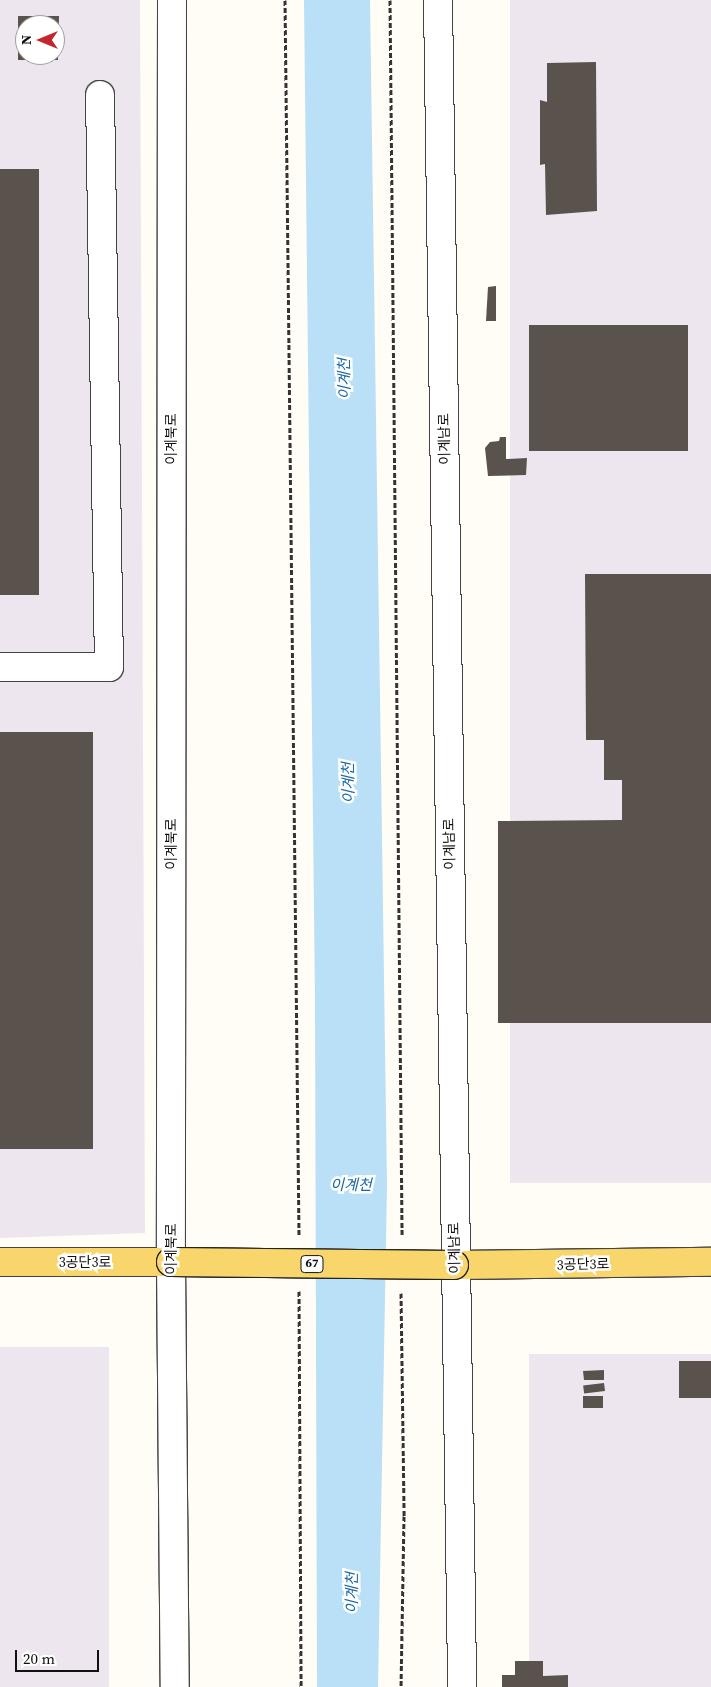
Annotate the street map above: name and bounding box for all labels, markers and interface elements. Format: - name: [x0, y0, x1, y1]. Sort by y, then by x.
- north arrow: [15, 15, 65, 65]
- text: N: [16, 35, 36, 45]
- water label: 이계천: [335, 358, 353, 400]
- street label: 이계북로: [163, 413, 179, 465]
- street label: 이계남로: [435, 413, 453, 465]
- water label: 이계천: [339, 762, 357, 804]
- street label: 이계북로: [163, 818, 179, 870]
- street label: 이계남로: [440, 818, 458, 870]
- water label: 이계천: [330, 1176, 372, 1194]
- street label: 이계남로: [445, 1222, 463, 1274]
- street label: 이계북로: [163, 1223, 179, 1275]
- street label: 3공단3로: [59, 1254, 111, 1270]
- road number: 67: [300, 1254, 324, 1274]
- street label: 3공단3로: [557, 1255, 609, 1273]
- water label: 이계천: [343, 1572, 361, 1614]
- scale bar: [18, 1640, 101, 1672]
- text: 20 m: [23, 1648, 55, 1669]

